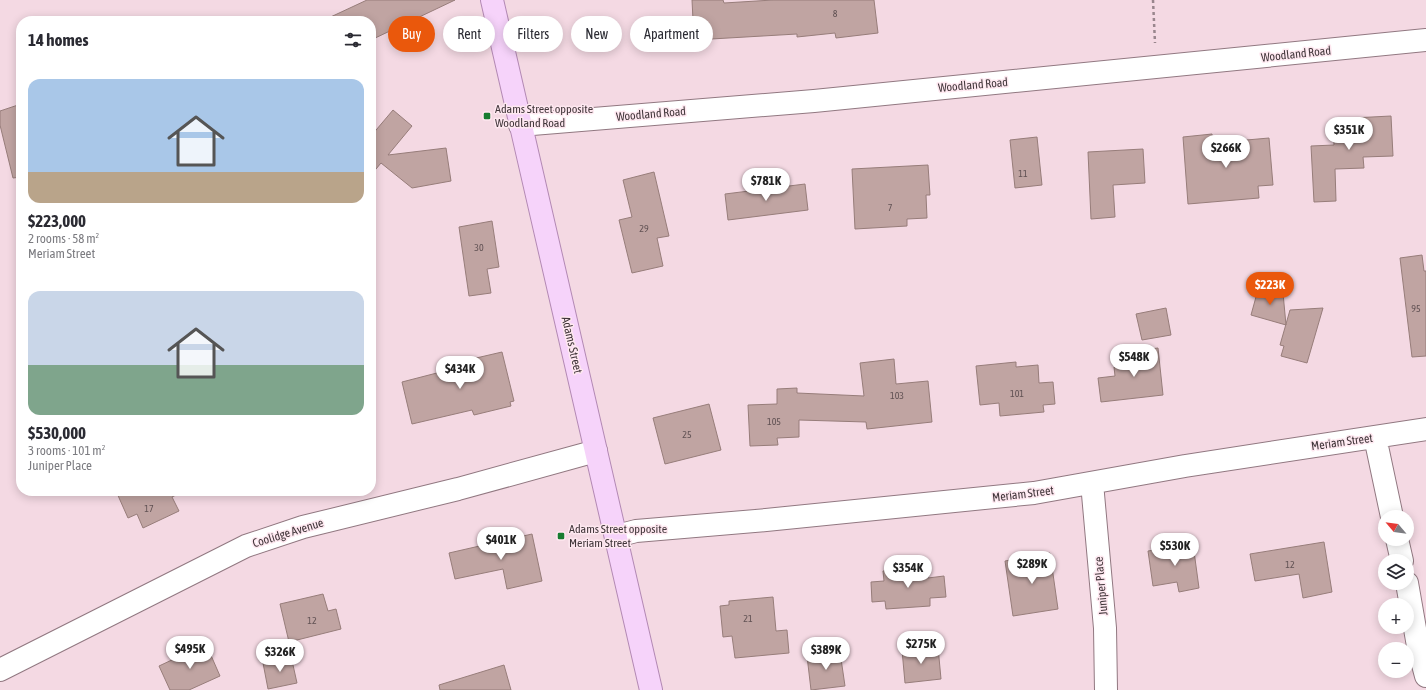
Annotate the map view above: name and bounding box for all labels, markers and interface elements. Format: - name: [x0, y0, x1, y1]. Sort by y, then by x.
- house number: 8: [833, 8, 838, 19]
- chip: Buy: [388, 16, 435, 52]
- chip: Rent: [443, 16, 495, 52]
- chip: Filters: [503, 16, 563, 52]
- chip: New: [571, 16, 622, 52]
- chip: Apartment: [630, 16, 713, 52]
- icon: filters: [342, 29, 364, 51]
- text: 14 homes: [28, 30, 89, 50]
- street label: Woodland Road: [1260, 43, 1332, 65]
- street label: Woodland Road: [937, 75, 1009, 95]
- place label: Adams Street opposite Woodland Road: [495, 102, 593, 130]
- street label: Woodland Road: [615, 104, 687, 124]
- icon: home: [160, 105, 232, 177]
- marker: Adams Street opposite Woodland Road: [482, 111, 492, 121]
- pin: $351K: [1321, 117, 1377, 151]
- text: $351K: [1334, 122, 1364, 137]
- pin: $266K: [1198, 135, 1254, 169]
- text: $266K: [1211, 140, 1241, 155]
- pin: $781K: [738, 168, 794, 202]
- house number: 11: [1018, 168, 1028, 179]
- text: $781K: [751, 173, 781, 188]
- house number: 7: [888, 202, 893, 213]
- text: $223,000: [28, 211, 86, 231]
- house number: 29: [639, 223, 649, 234]
- text: 2 rooms · 58 m²: [28, 231, 99, 246]
- house number: 30: [474, 242, 484, 253]
- text: Meriam Street: [28, 246, 95, 261]
- pin: $223K: [1242, 272, 1298, 306]
- text: $223K: [1255, 277, 1285, 292]
- house number: 95: [1411, 303, 1421, 314]
- street label: Adams Street: [559, 315, 585, 375]
- icon: home: [160, 317, 232, 389]
- pin: $548K: [1106, 344, 1162, 378]
- text: $548K: [1119, 349, 1149, 364]
- pin: $434K: [432, 356, 488, 390]
- text: $434K: [445, 361, 475, 376]
- house number: 101: [1010, 388, 1024, 399]
- house number: 103: [890, 390, 904, 401]
- house number: 105: [767, 416, 781, 427]
- text: $530,000: [28, 423, 86, 443]
- house number: 25: [682, 429, 692, 440]
- street label: Meriam Street: [1310, 431, 1374, 453]
- text: 3 rooms · 101 m²: [28, 443, 105, 458]
- text: Juniper Place: [28, 458, 92, 473]
- street label: Meriam Street: [991, 483, 1055, 505]
- house number: 17: [144, 503, 154, 514]
- north arrow: [1378, 510, 1414, 546]
- map controls: [1378, 510, 1414, 678]
- street label: Coolidge Avenue: [251, 516, 325, 550]
- place label: Adams Street opposite Meriam Street: [569, 522, 667, 550]
- pin: $401K: [473, 527, 529, 561]
- marker: Adams Street opposite Meriam Street: [556, 531, 566, 541]
- text: $401K: [486, 532, 516, 547]
- pin: $530K: [1147, 533, 1203, 567]
- text: $530K: [1160, 538, 1190, 553]
- pin: $289K: [1004, 551, 1060, 585]
- button: layers: [1378, 554, 1414, 590]
- pin: $354K: [880, 555, 936, 589]
- text: $289K: [1017, 556, 1047, 571]
- street label: Juniper Place: [1091, 556, 1111, 616]
- house number: 12: [1285, 559, 1295, 570]
- text: $354K: [893, 560, 923, 575]
- button: +: [1378, 598, 1414, 634]
- house number: 21: [743, 613, 753, 624]
- house number: 12: [307, 615, 317, 626]
- pin: $275K: [893, 631, 949, 665]
- pin: $495K: [162, 636, 218, 670]
- text: $275K: [906, 636, 936, 651]
- pin: $389K: [798, 637, 854, 671]
- pin: $326K: [252, 639, 308, 673]
- text: $495K: [175, 641, 205, 656]
- text: $389K: [811, 642, 841, 657]
- button: −: [1378, 642, 1414, 678]
- text: $326K: [265, 644, 295, 659]

